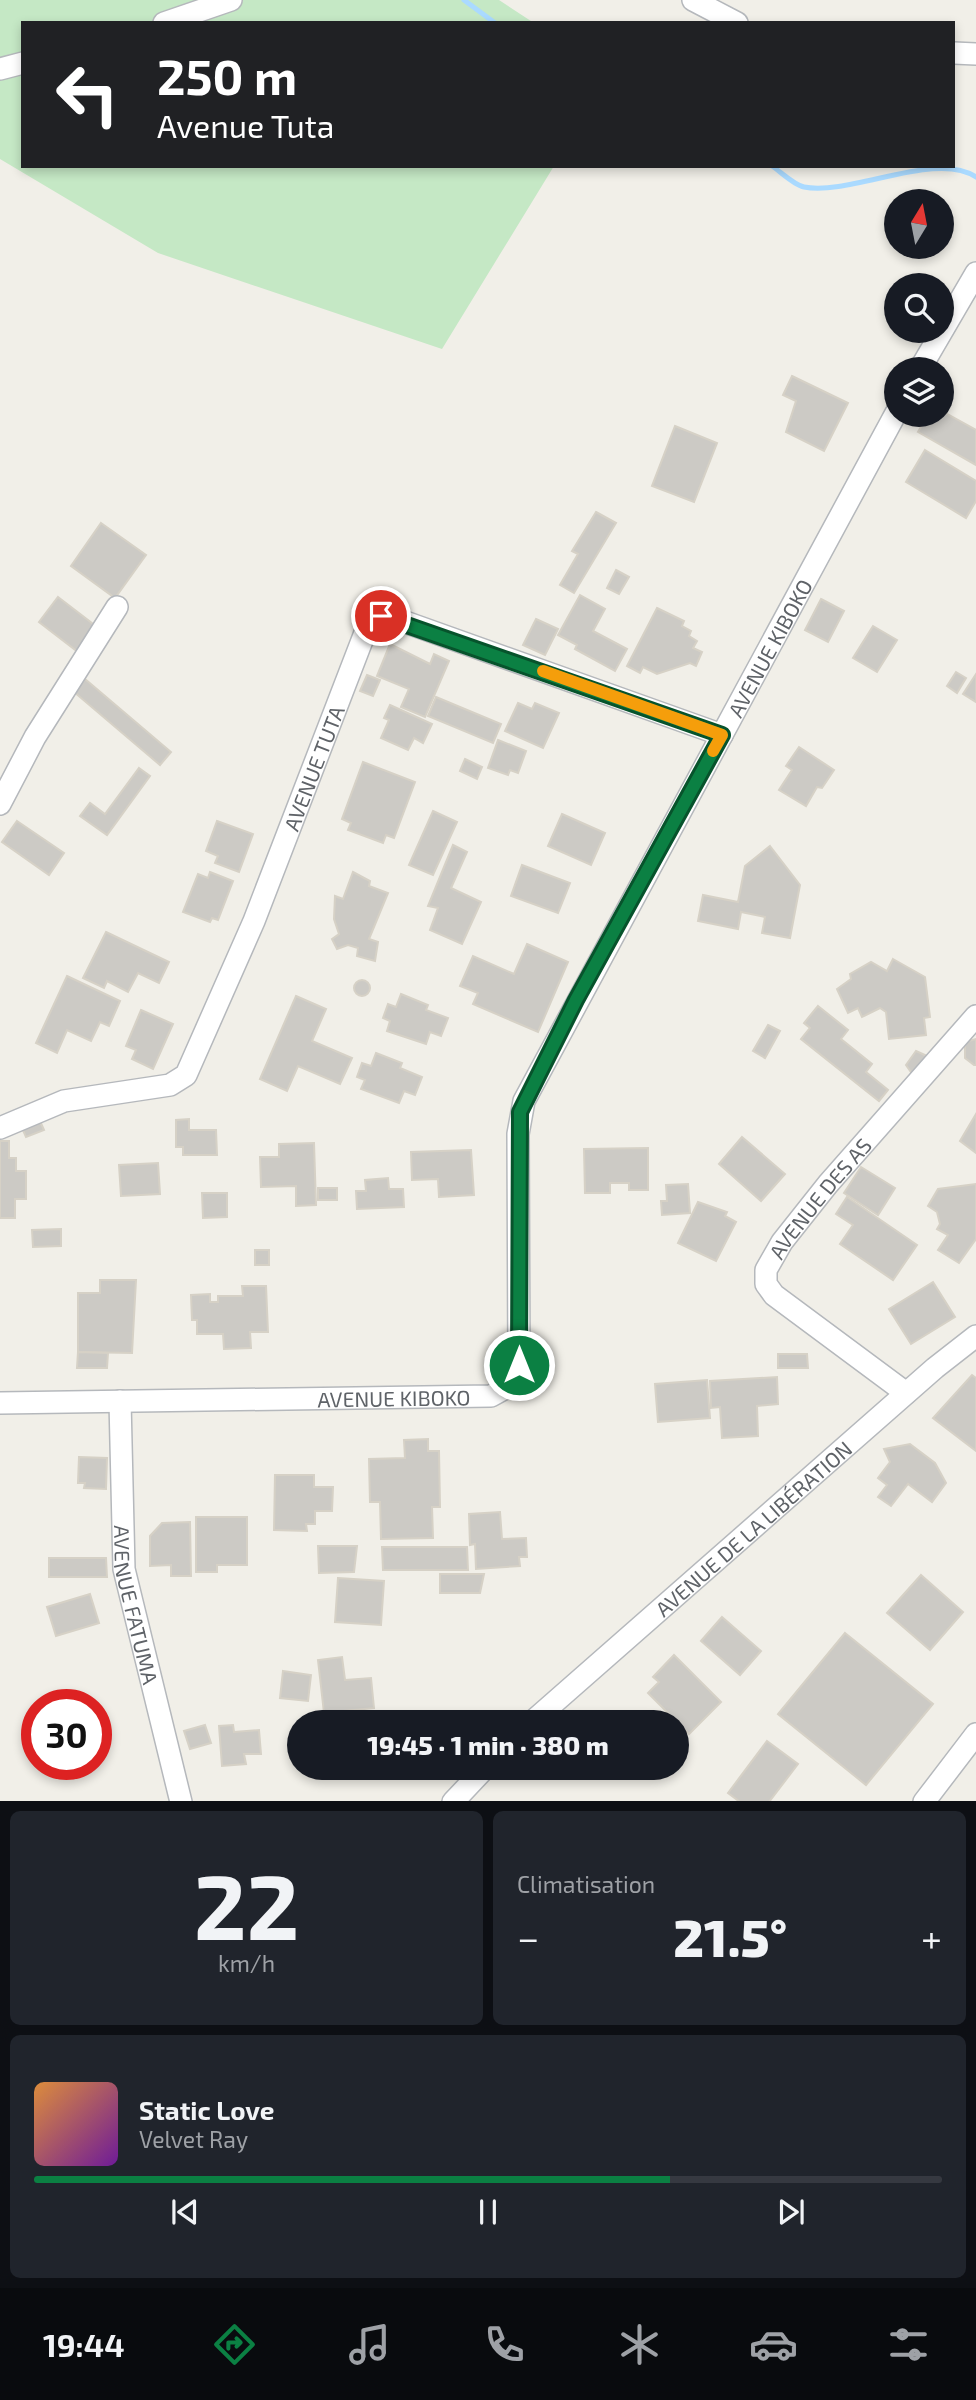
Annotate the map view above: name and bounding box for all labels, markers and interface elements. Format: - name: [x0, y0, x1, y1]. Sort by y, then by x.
- text: 250 m: [157, 46, 297, 105]
- icon: left: [42, 49, 133, 140]
- text: Avenue Tuta: [157, 106, 334, 144]
- north arrow: [884, 189, 954, 259]
- map controls: [884, 189, 954, 427]
- button: search: [884, 273, 954, 343]
- button: layers: [884, 357, 954, 427]
- street label: AVENUE KIBOKO: [722, 574, 817, 721]
- pin: [351, 586, 411, 646]
- icon: arrive: [362, 597, 400, 635]
- street label: AVENUE TUTA: [278, 702, 348, 834]
- street label: AVENUE DES AS: [763, 1132, 876, 1263]
- position arrow: [482, 1328, 556, 1402]
- street label: AVENUE KIBOKO: [317, 1384, 471, 1411]
- street label: AVENUE DE LA LIBÉRATION: [650, 1435, 856, 1621]
- street label: AVENUE FATUMA: [110, 1525, 164, 1687]
- speed limit sign: 30: [21, 1689, 112, 1780]
- text: 19:45 · 1 min · 380 m: [367, 1729, 609, 1760]
- text: 22: [194, 1849, 299, 1958]
- text: Climatisation: [517, 1870, 655, 1898]
- text: 21.5°: [673, 1905, 787, 1967]
- text: −: [517, 1914, 539, 1960]
- text: +: [921, 1914, 942, 1960]
- text: km/h: [218, 1949, 275, 1977]
- text: Static Love: [139, 2094, 275, 2125]
- text: Velvet Ray: [139, 2125, 248, 2153]
- icon: previous: [166, 2193, 204, 2231]
- icon: pause: [469, 2193, 507, 2231]
- icon: next: [772, 2193, 810, 2231]
- icon: directions: [210, 2320, 259, 2369]
- icon: music: [345, 2320, 394, 2369]
- icon: phone: [480, 2320, 529, 2369]
- icon: climate: [615, 2320, 664, 2369]
- icon: car: [749, 2320, 798, 2369]
- icon: filters: [884, 2320, 933, 2369]
- text: 19:44: [43, 2325, 125, 2363]

